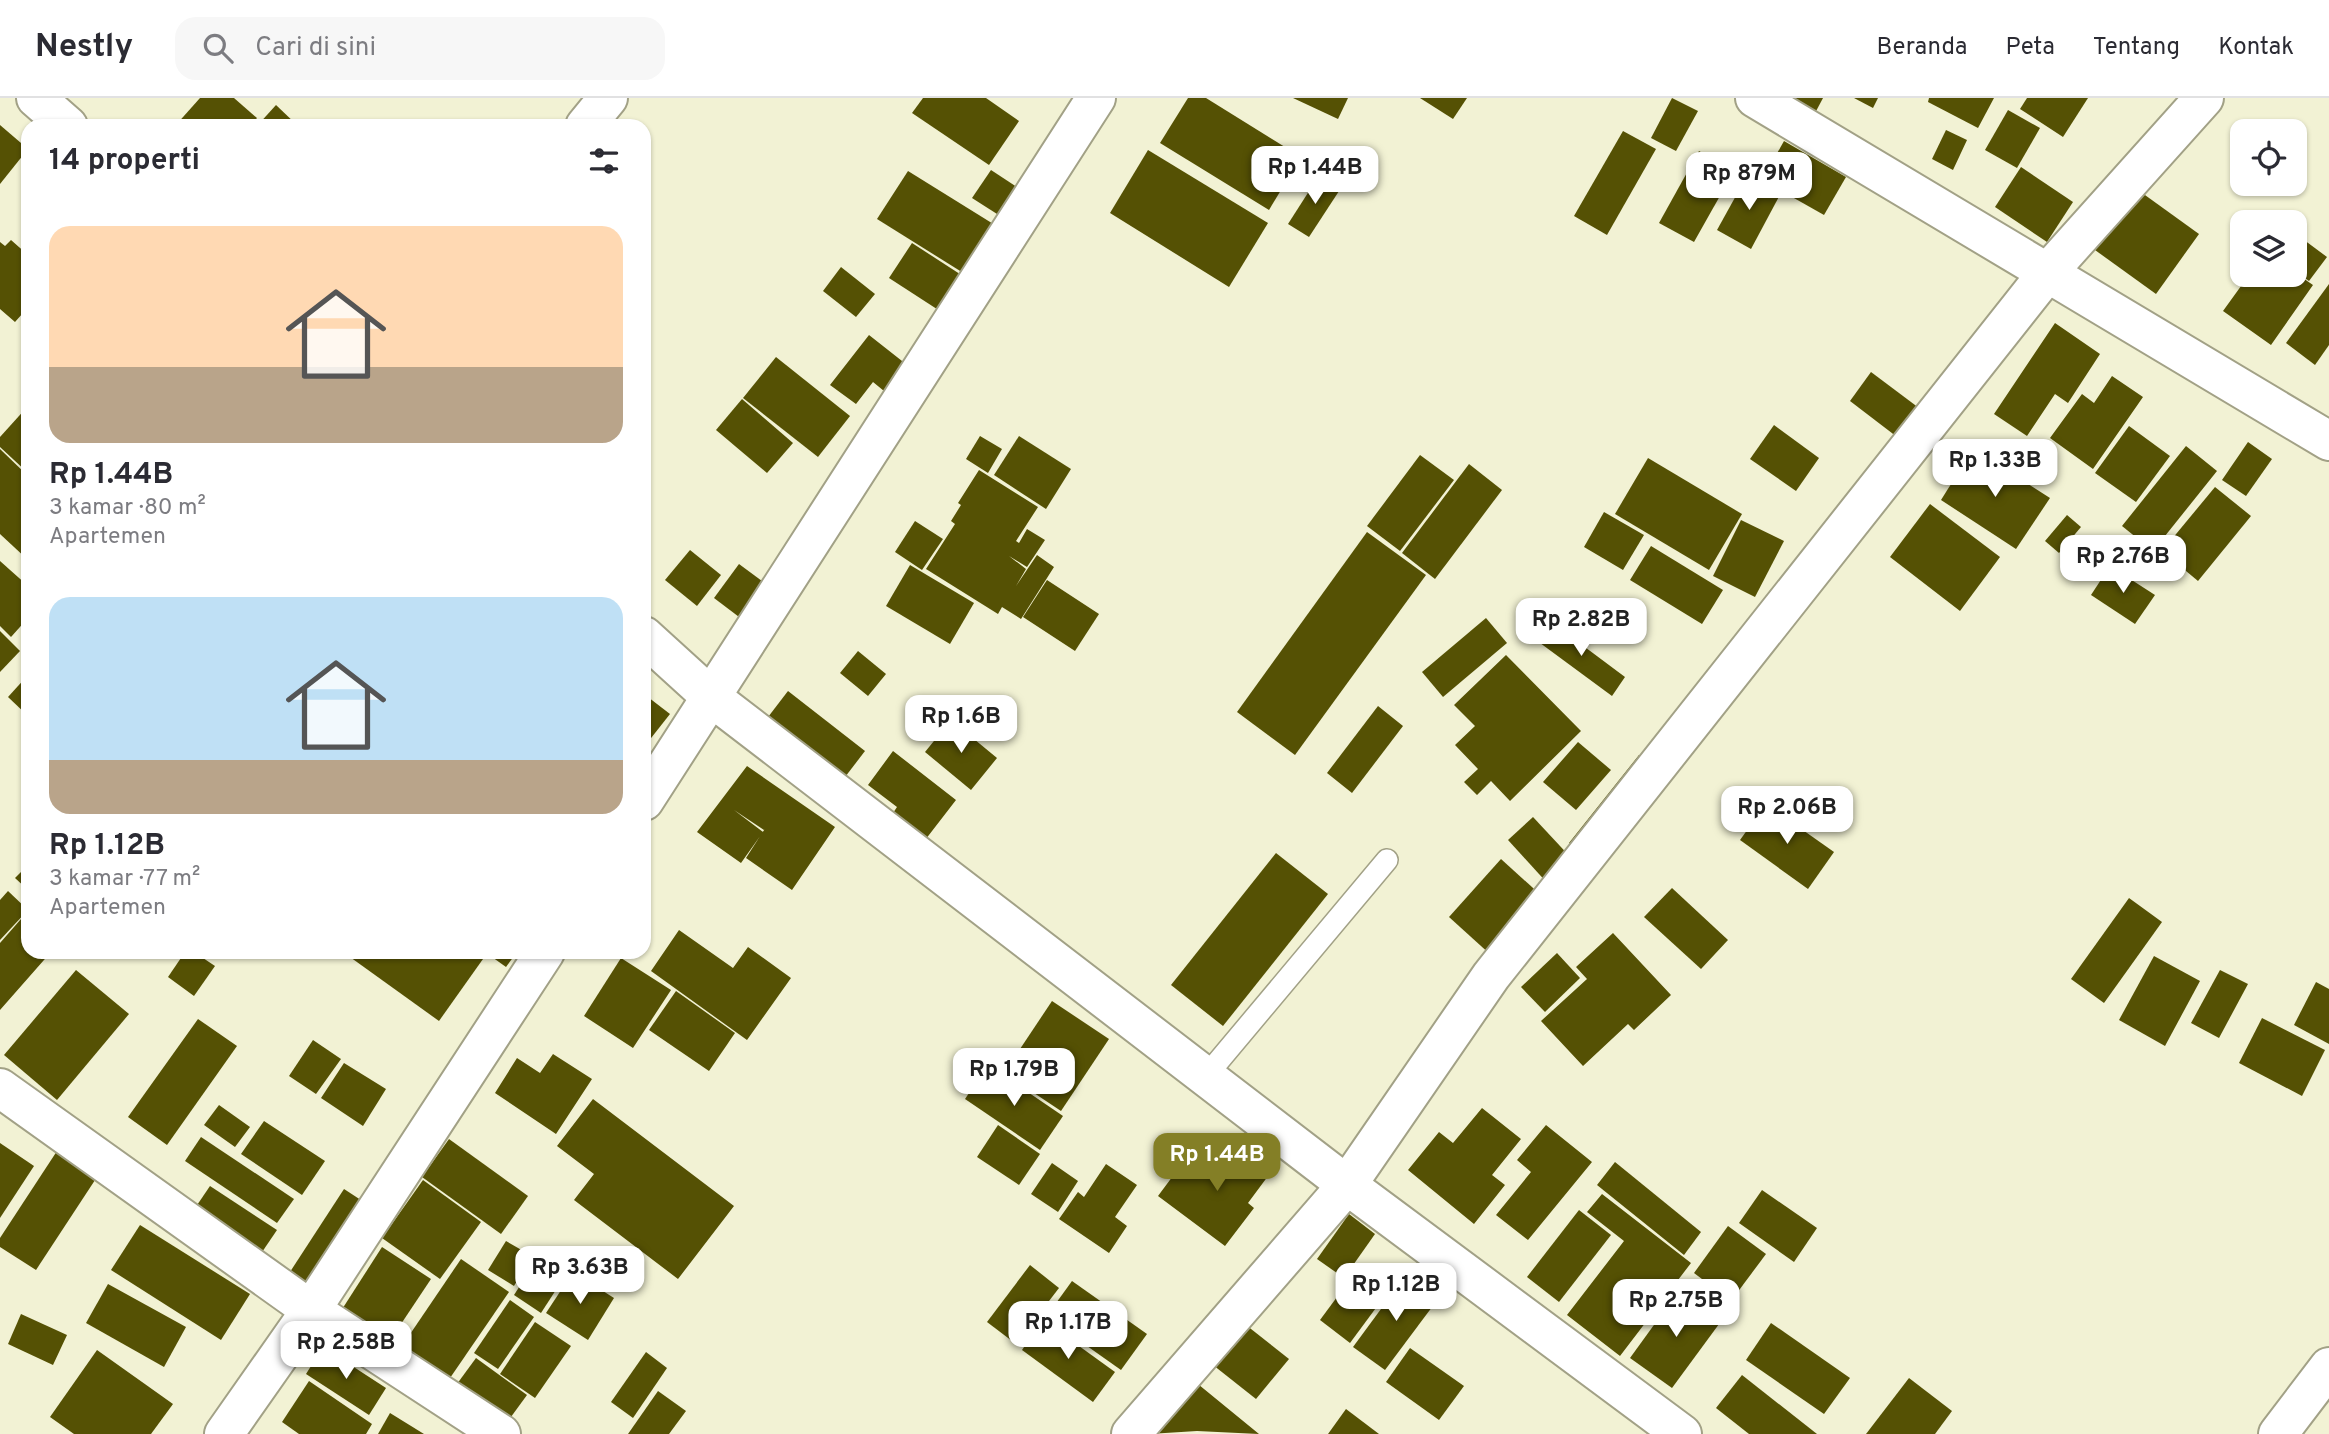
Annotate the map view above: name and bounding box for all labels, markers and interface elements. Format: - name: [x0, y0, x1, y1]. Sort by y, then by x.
- search box: [175, 17, 665, 80]
- text: Nestly: [35, 27, 133, 69]
- icon: search: [199, 29, 237, 67]
- text: Cari di sini: [255, 32, 376, 65]
- text: Beranda: [1877, 33, 1968, 63]
- text: Peta: [2006, 33, 2055, 63]
- text: Tentang: [2093, 33, 2180, 63]
- text: Kontak: [2218, 33, 2294, 63]
- map controls: [2230, 119, 2307, 287]
- button: locate: [2230, 119, 2307, 196]
- icon: filters: [585, 142, 623, 180]
- text: 14 properti: [49, 143, 200, 180]
- pin: Rp 1.44B: [1243, 146, 1387, 206]
- pin: Rp 879M: [1684, 152, 1814, 212]
- text: Rp 1.44B: [1267, 154, 1363, 183]
- text: Rp 879M: [1702, 160, 1796, 189]
- button: layers: [2230, 210, 2307, 287]
- icon: home: [273, 271, 399, 397]
- pin: Rp 1.33B: [1923, 440, 2067, 499]
- text: Rp 1.33B: [1948, 447, 2042, 476]
- text: Rp 1.44B: [49, 457, 173, 494]
- text: 3 kamar · 80 m²: [49, 494, 206, 523]
- text: Apartemen: [49, 523, 166, 552]
- pin: Rp 2.76B: [2051, 536, 2195, 595]
- text: Rp 2.76B: [2076, 543, 2170, 572]
- pin: Rp 2.82B: [1509, 598, 1653, 658]
- text: Rp 2.82B: [1532, 606, 1630, 635]
- icon: home: [273, 642, 399, 768]
- pin: Rp 1.6B: [896, 696, 1026, 755]
- text: Rp 1.6B: [921, 703, 1001, 732]
- pin: Rp 2.06B: [1715, 786, 1859, 846]
- text: Rp 2.06B: [1737, 794, 1837, 823]
- text: Rp 1.12B: [49, 828, 165, 865]
- text: 3 kamar · 77 m²: [49, 865, 200, 894]
- text: Apartemen: [49, 894, 166, 923]
- pin: Rp 1.79B: [942, 1048, 1086, 1108]
- text: Rp 1.79B: [969, 1056, 1059, 1085]
- pin: Rp 1.44B: [1145, 1134, 1289, 1193]
- text: Rp 1.44B: [1169, 1141, 1265, 1170]
- pin: Rp 3.63B: [508, 1246, 652, 1306]
- text: Rp 3.63B: [531, 1254, 629, 1283]
- pin: Rp 1.12B: [1324, 1264, 1468, 1323]
- text: Rp 1.12B: [1352, 1271, 1440, 1300]
- pin: Rp 2.75B: [1604, 1280, 1748, 1339]
- text: Rp 2.75B: [1629, 1287, 1723, 1316]
- pin: Rp 1.17B: [996, 1302, 1140, 1361]
- text: Rp 1.17B: [1024, 1309, 1112, 1338]
- pin: Rp 2.58B: [274, 1322, 418, 1381]
- text: Rp 2.58B: [297, 1329, 395, 1358]

